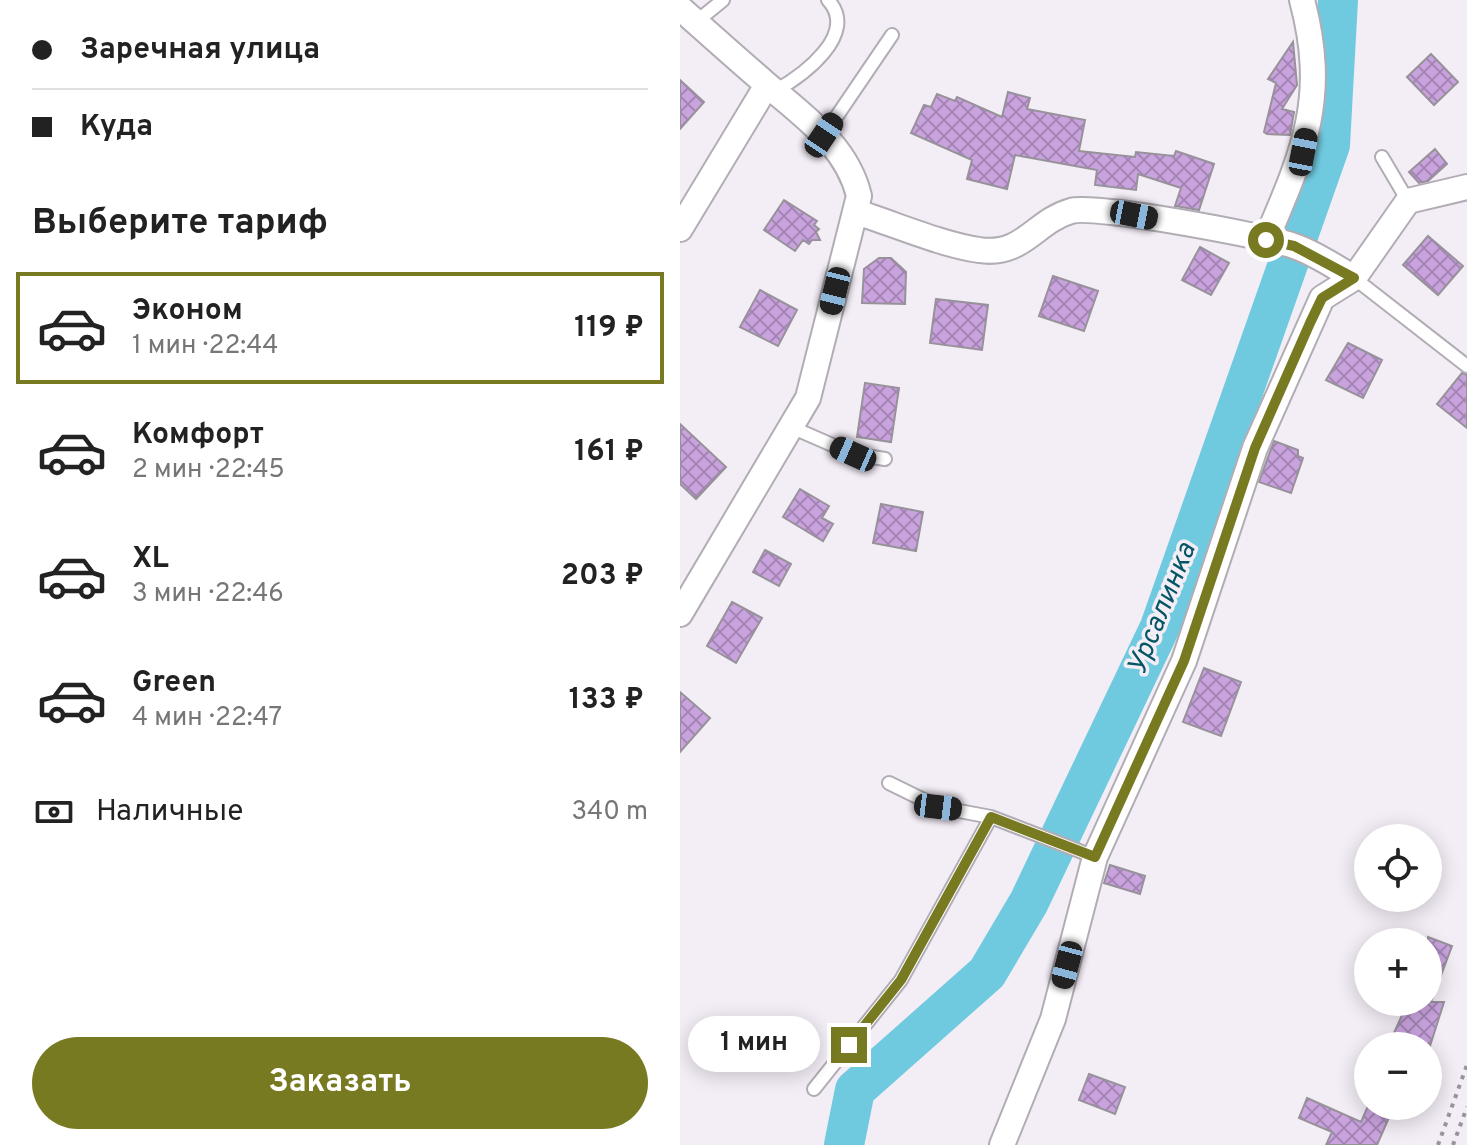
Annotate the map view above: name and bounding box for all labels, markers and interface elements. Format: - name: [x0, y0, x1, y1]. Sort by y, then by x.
- text: Заречная улица: [80, 32, 320, 69]
- car: [801, 108, 847, 162]
- text: Куда: [80, 109, 153, 146]
- car: [1287, 126, 1319, 178]
- car: [1108, 199, 1160, 231]
- text: Выберите тариф: [32, 201, 328, 247]
- route start: [1248, 222, 1284, 258]
- car: [818, 265, 852, 317]
- icon: car: [36, 292, 108, 364]
- text: Эконом: [132, 293, 243, 330]
- text: 119 ₽: [574, 310, 644, 347]
- text: 1 мин · 22:44: [132, 330, 279, 363]
- icon: car: [36, 416, 108, 488]
- text: Комфорт: [132, 417, 264, 454]
- car: [826, 433, 880, 475]
- text: 161 ₽: [574, 434, 644, 471]
- text: 2 мин · 22:45: [132, 454, 285, 487]
- water label: Урсалинка: [1120, 537, 1206, 680]
- icon: car: [36, 540, 108, 612]
- text: XL: [132, 541, 169, 578]
- text: 203 ₽: [561, 558, 644, 595]
- text: 3 мин · 22:46: [132, 578, 284, 611]
- icon: car: [36, 664, 108, 736]
- text: Green: [132, 665, 216, 702]
- text: 133 ₽: [569, 682, 644, 719]
- text: 4 мин · 22:47: [132, 702, 282, 735]
- icon: cash: [32, 790, 76, 834]
- car: [913, 792, 963, 822]
- text: Наличные: [96, 794, 243, 831]
- text: 340 m: [571, 796, 648, 829]
- map controls: [1354, 824, 1442, 1120]
- button: locate: [1354, 824, 1442, 912]
- button: +: [1354, 928, 1442, 1016]
- car: [1049, 939, 1085, 991]
- callout: 1 мин: [689, 1017, 821, 1073]
- text: 1 мин: [720, 1027, 788, 1060]
- route end: [831, 1027, 867, 1063]
- button: −: [1354, 1032, 1442, 1120]
- button: Заказать: [32, 1037, 648, 1129]

